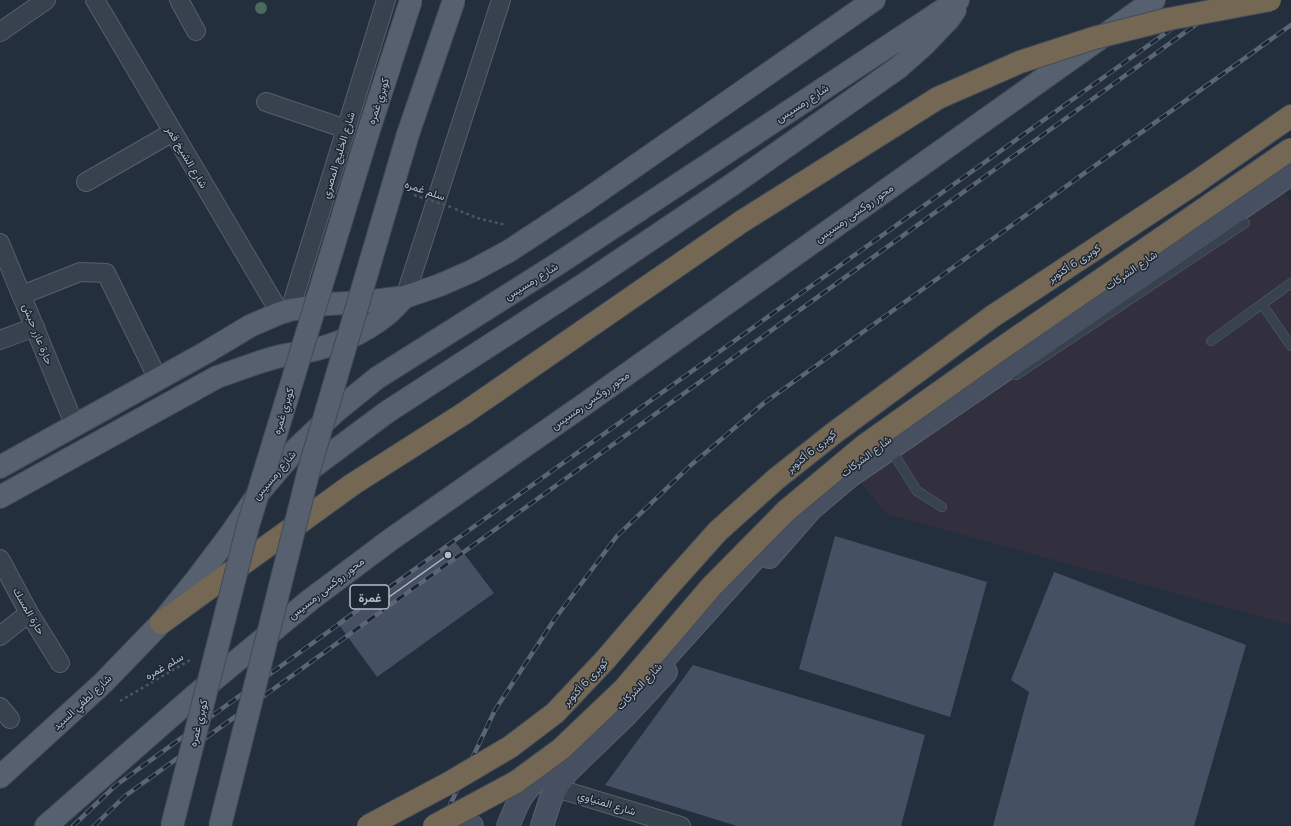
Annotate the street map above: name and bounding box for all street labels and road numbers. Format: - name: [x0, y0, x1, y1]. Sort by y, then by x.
- street label: كوبري غمره: [365, 76, 395, 127]
- street label: شارع رمسيس: [773, 81, 832, 126]
- street label: شارع الخليج المصري: [319, 110, 361, 201]
- street label: شارع الشيخ قمر: [162, 123, 210, 192]
- street label: سلم غمره: [402, 177, 447, 205]
- street label: محور روكسى رمسيس: [812, 181, 896, 245]
- street label: كوبرى 6 أكتوبر: [1045, 241, 1103, 286]
- street label: شارع الشركات: [1103, 248, 1161, 294]
- street label: شارع رمسيس: [502, 260, 561, 304]
- street label: حارة عازر حبش: [19, 302, 56, 367]
- street label: محور روكسى رمسيس: [548, 368, 632, 432]
- street label: كوبري غمره: [270, 386, 300, 437]
- street label: كوبرى 6 أكتوبر: [783, 427, 839, 476]
- street label: شارع الشركات: [838, 433, 895, 481]
- street label: شارع رمسيس: [250, 448, 300, 503]
- street label: محور روكسى رمسيس: [286, 555, 367, 622]
- street label: حارة المسك: [10, 585, 47, 637]
- street label: سلم غمره: [143, 650, 187, 684]
- street label: كوبرى 6 أكتوبر: [559, 656, 611, 710]
- street label: شارع الشركات: [614, 660, 666, 713]
- street label: شارع لطفي السيد: [50, 672, 117, 735]
- street label: كوبري غمره: [186, 698, 214, 749]
- street label: شارع المنياوي: [575, 788, 638, 821]

